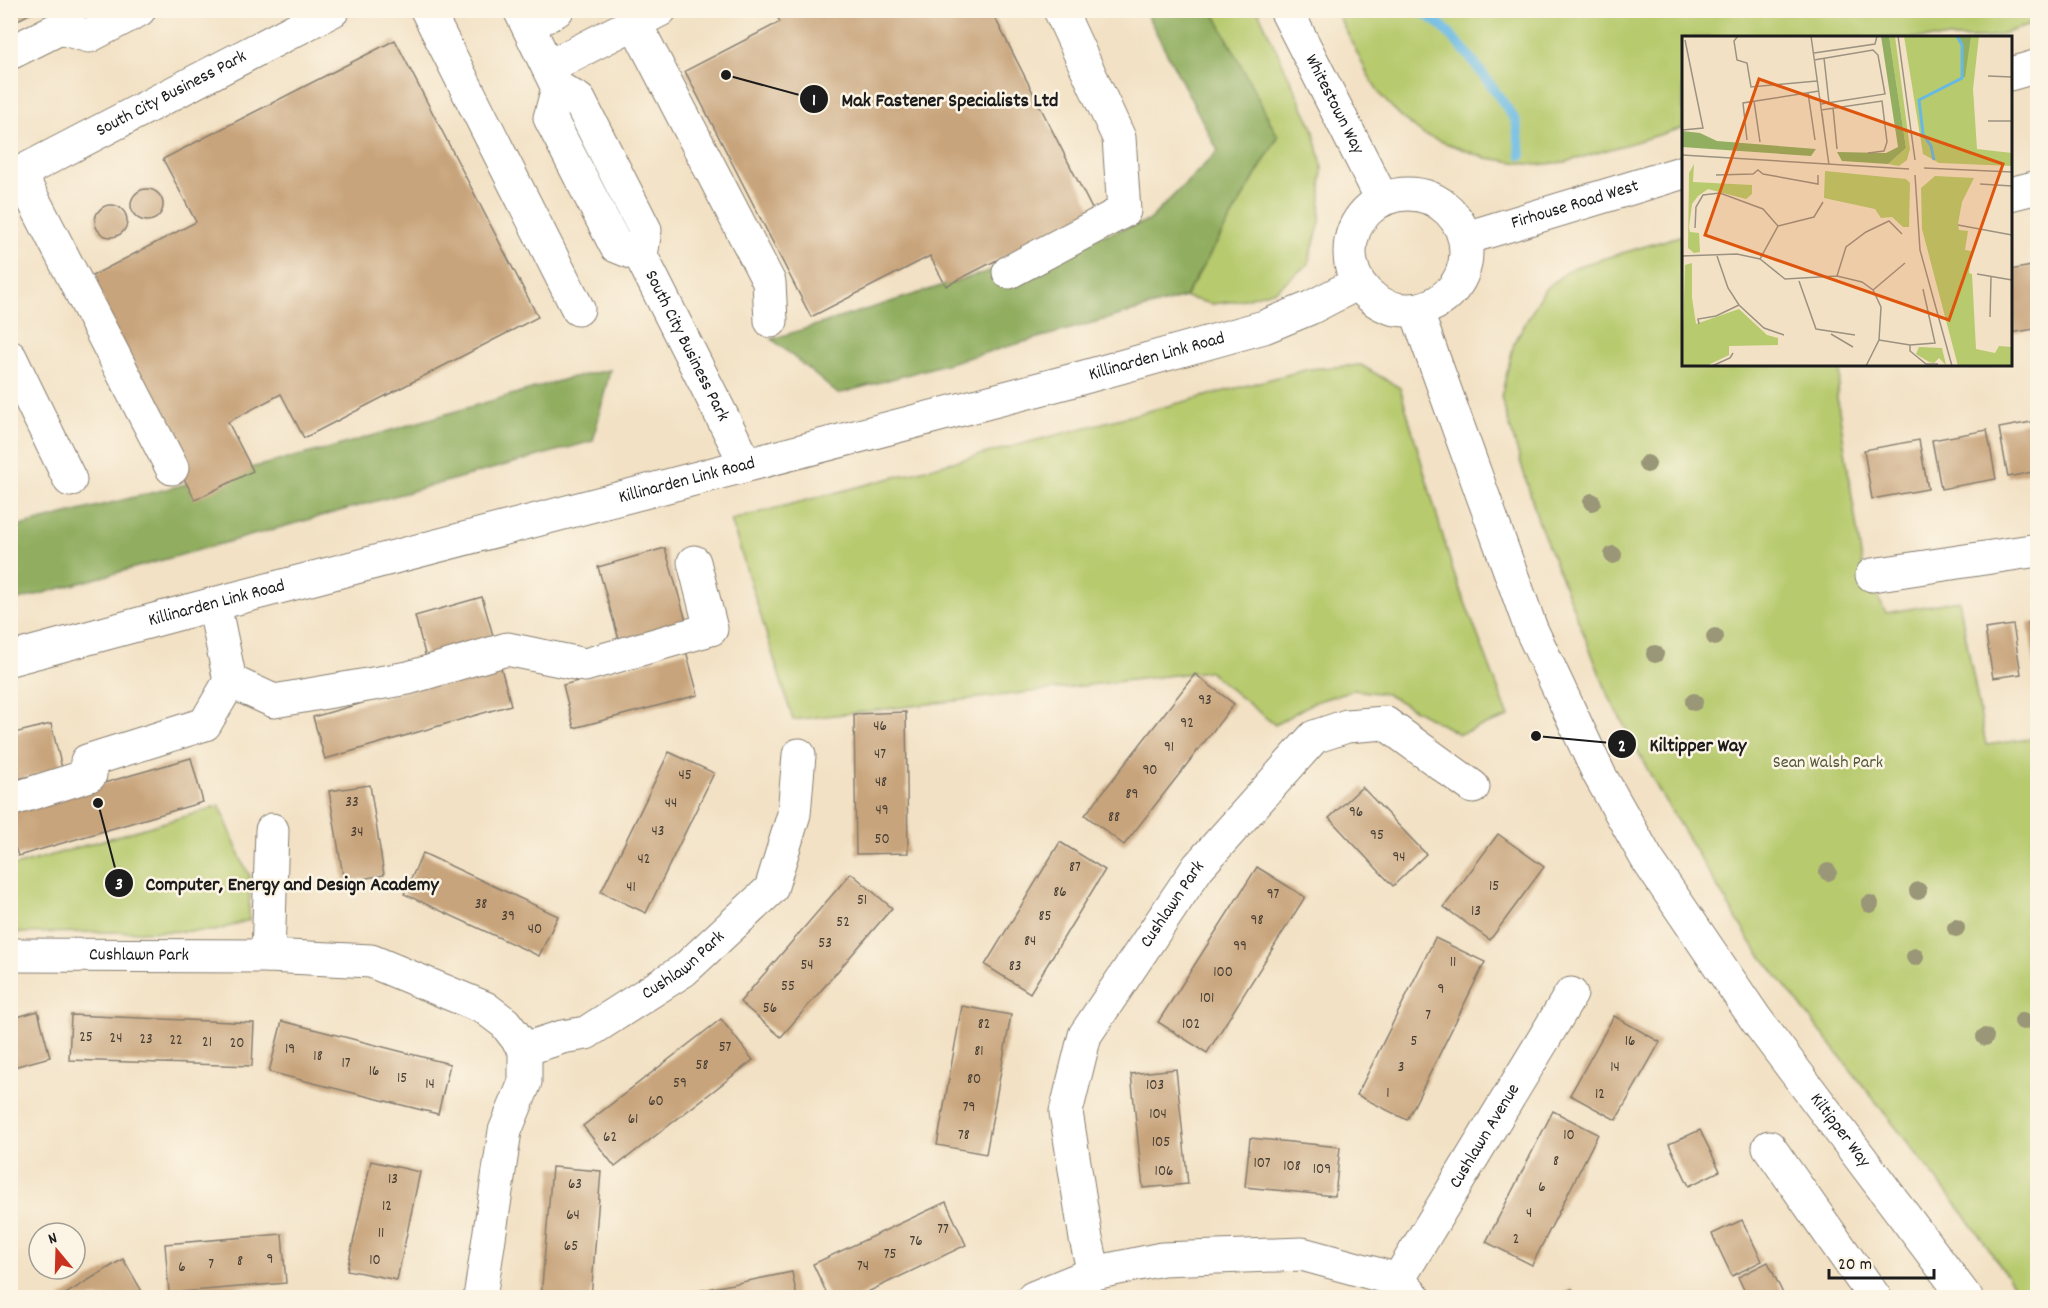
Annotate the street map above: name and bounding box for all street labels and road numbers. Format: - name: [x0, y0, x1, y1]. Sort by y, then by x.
- street label: South City Business Park: [92, 45, 251, 144]
- street label: Whitestown Way: [1298, 50, 1370, 159]
- street label: Firhouse Road West: [1508, 174, 1642, 236]
- street label: South City Business Park: [638, 266, 735, 426]
- street label: Killinarden Link Road: [1086, 326, 1228, 388]
- street label: Killinarden Link Road: [616, 451, 758, 511]
- street label: Killinarden Link Road: [146, 574, 288, 634]
- street label: Cushlawn Park: [1134, 855, 1210, 953]
- street label: Cushlawn Park: [637, 925, 731, 1006]
- street label: Cushlawn Park: [89, 943, 189, 968]
- street label: Cushlawn Avenue: [1444, 1079, 1526, 1193]
- street label: Kiltipper Way: [1804, 1088, 1876, 1174]

